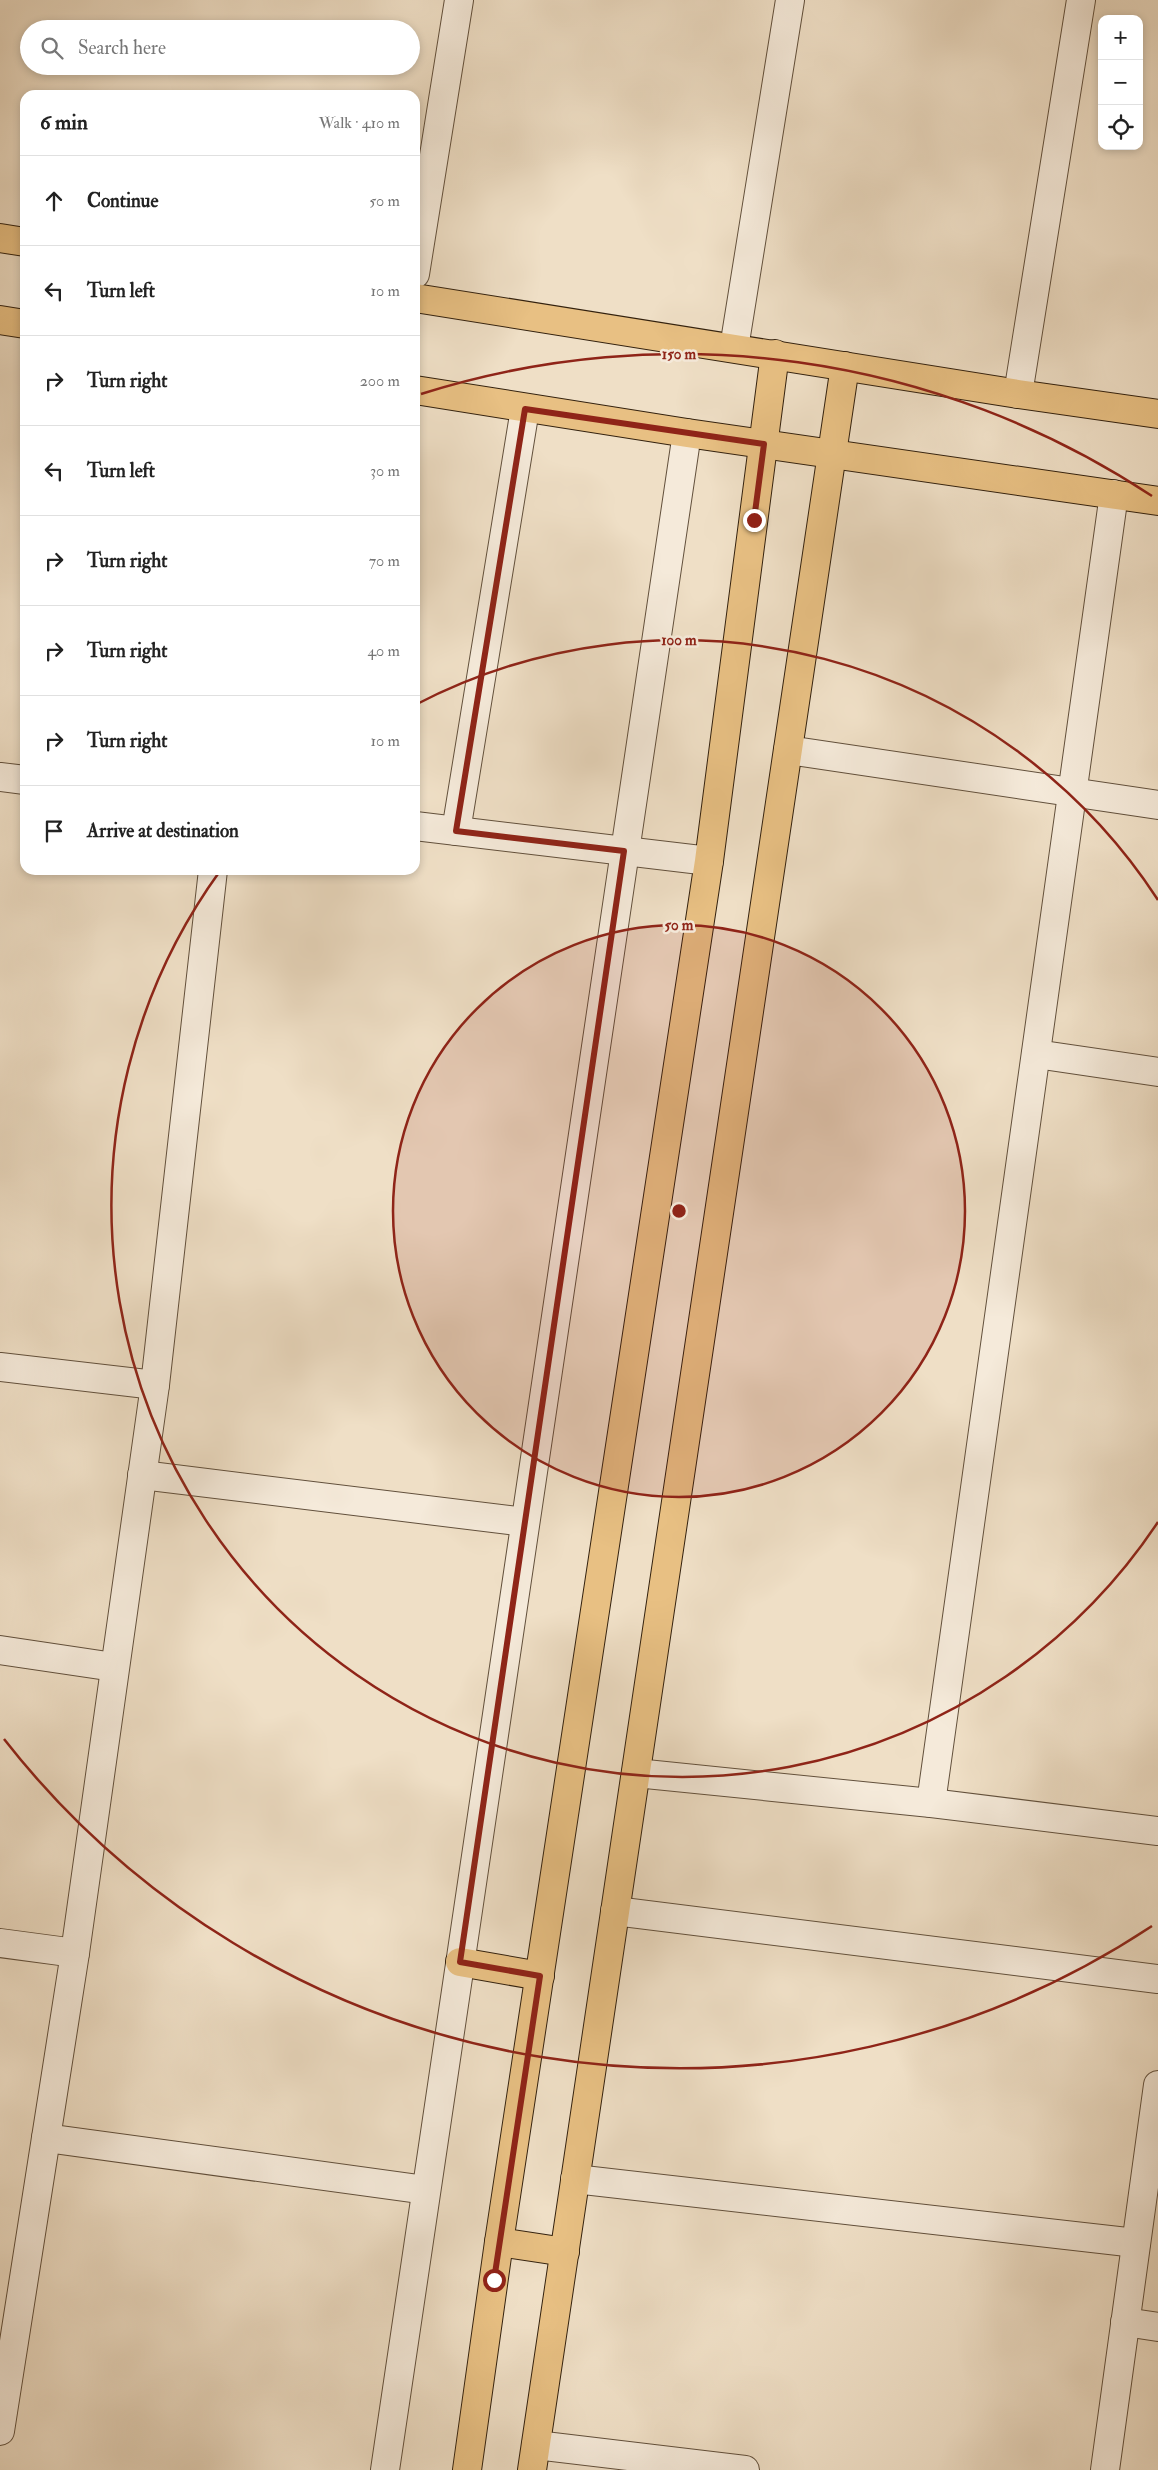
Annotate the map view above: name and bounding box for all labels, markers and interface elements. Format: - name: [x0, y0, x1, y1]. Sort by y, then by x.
- map controls: [1098, 15, 1143, 150]
- button: +: [1098, 15, 1143, 60]
- search box: [20, 20, 420, 75]
- icon: search: [38, 34, 66, 62]
- text: Search here: [78, 36, 166, 60]
- button: −: [1098, 60, 1143, 105]
- button: locate: [1098, 105, 1143, 150]
- text: 6 min: [40, 109, 88, 136]
- text: Walk · 410 m: [319, 113, 400, 133]
- icon: ahead: [40, 187, 68, 215]
- text: Continue: [87, 189, 158, 213]
- text: 50 m: [369, 191, 400, 211]
- icon: left: [40, 277, 68, 305]
- text: Turn left: [87, 279, 155, 303]
- text: 10 m: [370, 281, 400, 301]
- text: 150 m: [662, 345, 696, 364]
- icon: right: [40, 367, 68, 395]
- text: Turn right: [87, 369, 167, 393]
- text: 200 m: [360, 371, 400, 391]
- icon: left: [40, 457, 68, 485]
- text: Turn left: [87, 459, 155, 483]
- text: 30 m: [370, 461, 400, 481]
- route end: [743, 509, 766, 532]
- icon: right: [40, 547, 68, 575]
- text: Turn right: [87, 549, 167, 573]
- text: 70 m: [369, 551, 400, 571]
- text: 100 m: [661, 631, 697, 650]
- icon: right: [40, 637, 68, 665]
- text: Turn right: [87, 639, 167, 663]
- text: 40 m: [367, 641, 400, 661]
- icon: right: [40, 727, 68, 755]
- text: Turn right: [87, 729, 167, 753]
- text: 10 m: [370, 731, 400, 751]
- icon: arrive: [40, 817, 68, 845]
- text: Arrive at destination: [87, 819, 239, 843]
- text: 50 m: [665, 916, 694, 935]
- centre of rings: [670, 1202, 688, 1220]
- route start: [483, 2269, 506, 2292]

